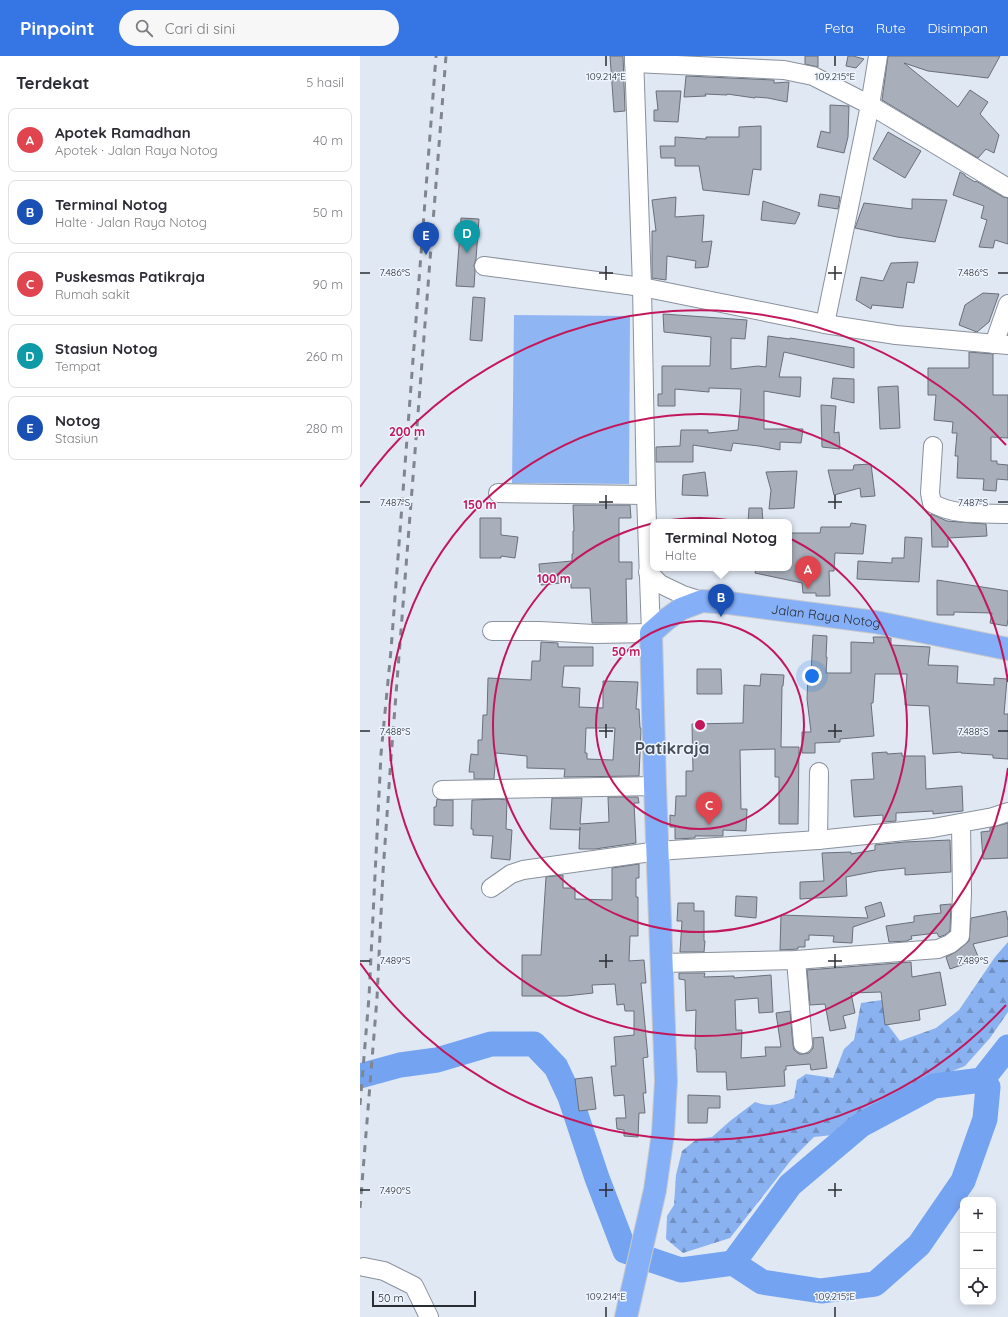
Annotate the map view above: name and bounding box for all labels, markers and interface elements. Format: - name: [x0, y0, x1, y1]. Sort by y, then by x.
- search box: [119, 10, 399, 46]
- text: Pinpoint: [20, 16, 95, 40]
- icon: search: [133, 17, 155, 39]
- text: Cari di sini: [165, 19, 235, 38]
- text: Peta: [824, 19, 854, 37]
- text: Rute: [876, 19, 906, 37]
- text: Disimpan: [928, 19, 988, 37]
- text: 109.214°E: [586, 70, 626, 83]
- text: 109.215°E: [815, 70, 855, 83]
- text: Terdekat: [16, 72, 90, 93]
- text: 5 hasil: [306, 74, 344, 90]
- text: Apotek Ramadhan: [55, 123, 191, 142]
- text: A: [26, 132, 34, 148]
- text: 40 m: [313, 132, 343, 148]
- text: Apotek · Jalan Raya Notog: [55, 142, 218, 158]
- text: Terminal Notog: [55, 195, 167, 214]
- text: B: [26, 204, 34, 220]
- text: 50 m: [313, 204, 343, 220]
- text: Halte · Jalan Raya Notog: [55, 214, 207, 230]
- pin: D: [454, 220, 480, 253]
- pin: E: [413, 222, 439, 255]
- text: 7.486°S: [379, 266, 411, 279]
- text: 7.486°S: [957, 266, 989, 279]
- text: Puskesmas Patikraja: [55, 267, 205, 286]
- text: C: [26, 276, 34, 292]
- text: 90 m: [313, 276, 343, 292]
- text: Rumah sakit: [55, 286, 130, 302]
- text: Stasiun Notog: [55, 339, 158, 358]
- text: D: [25, 348, 35, 364]
- text: 260 m: [306, 348, 343, 364]
- text: Tempat: [55, 358, 101, 374]
- text: Notog: [55, 411, 100, 430]
- text: E: [26, 420, 34, 436]
- text: 280 m: [306, 420, 343, 436]
- text: 200 m: [389, 424, 425, 439]
- text: Stasiun: [55, 430, 98, 446]
- text: 7.487°S: [380, 496, 411, 509]
- text: 7.487°S: [958, 496, 989, 509]
- text: 150 m: [463, 497, 497, 512]
- popup: [650, 519, 792, 571]
- text: Terminal Notog: [665, 528, 777, 547]
- text: Halte: [665, 547, 697, 563]
- pin: A: [795, 556, 821, 589]
- text: 100 m: [537, 571, 571, 586]
- pin: B: [708, 584, 734, 617]
- street label: Jalan Raya Notog: [770, 601, 882, 631]
- text: 50 m: [612, 644, 640, 659]
- your location: [802, 666, 822, 686]
- centre of rings: [693, 718, 707, 732]
- text: 7.488°S: [379, 725, 411, 738]
- text: 7.488°S: [957, 725, 989, 738]
- district label: Patikraja: [635, 737, 709, 758]
- pin: C: [696, 792, 722, 825]
- text: 7.489°S: [379, 954, 411, 967]
- text: 7.489°S: [957, 954, 989, 967]
- text: 7.490°S: [379, 1184, 411, 1197]
- map controls: [960, 1197, 996, 1305]
- button: +: [960, 1197, 996, 1233]
- button: −: [960, 1233, 996, 1269]
- button: locate: [960, 1269, 996, 1305]
- scale bar: [372, 1289, 476, 1308]
- text: 109.214°E: [586, 1290, 626, 1303]
- text: 109.215°E: [815, 1290, 855, 1303]
- text: 50 m: [378, 1291, 404, 1305]

